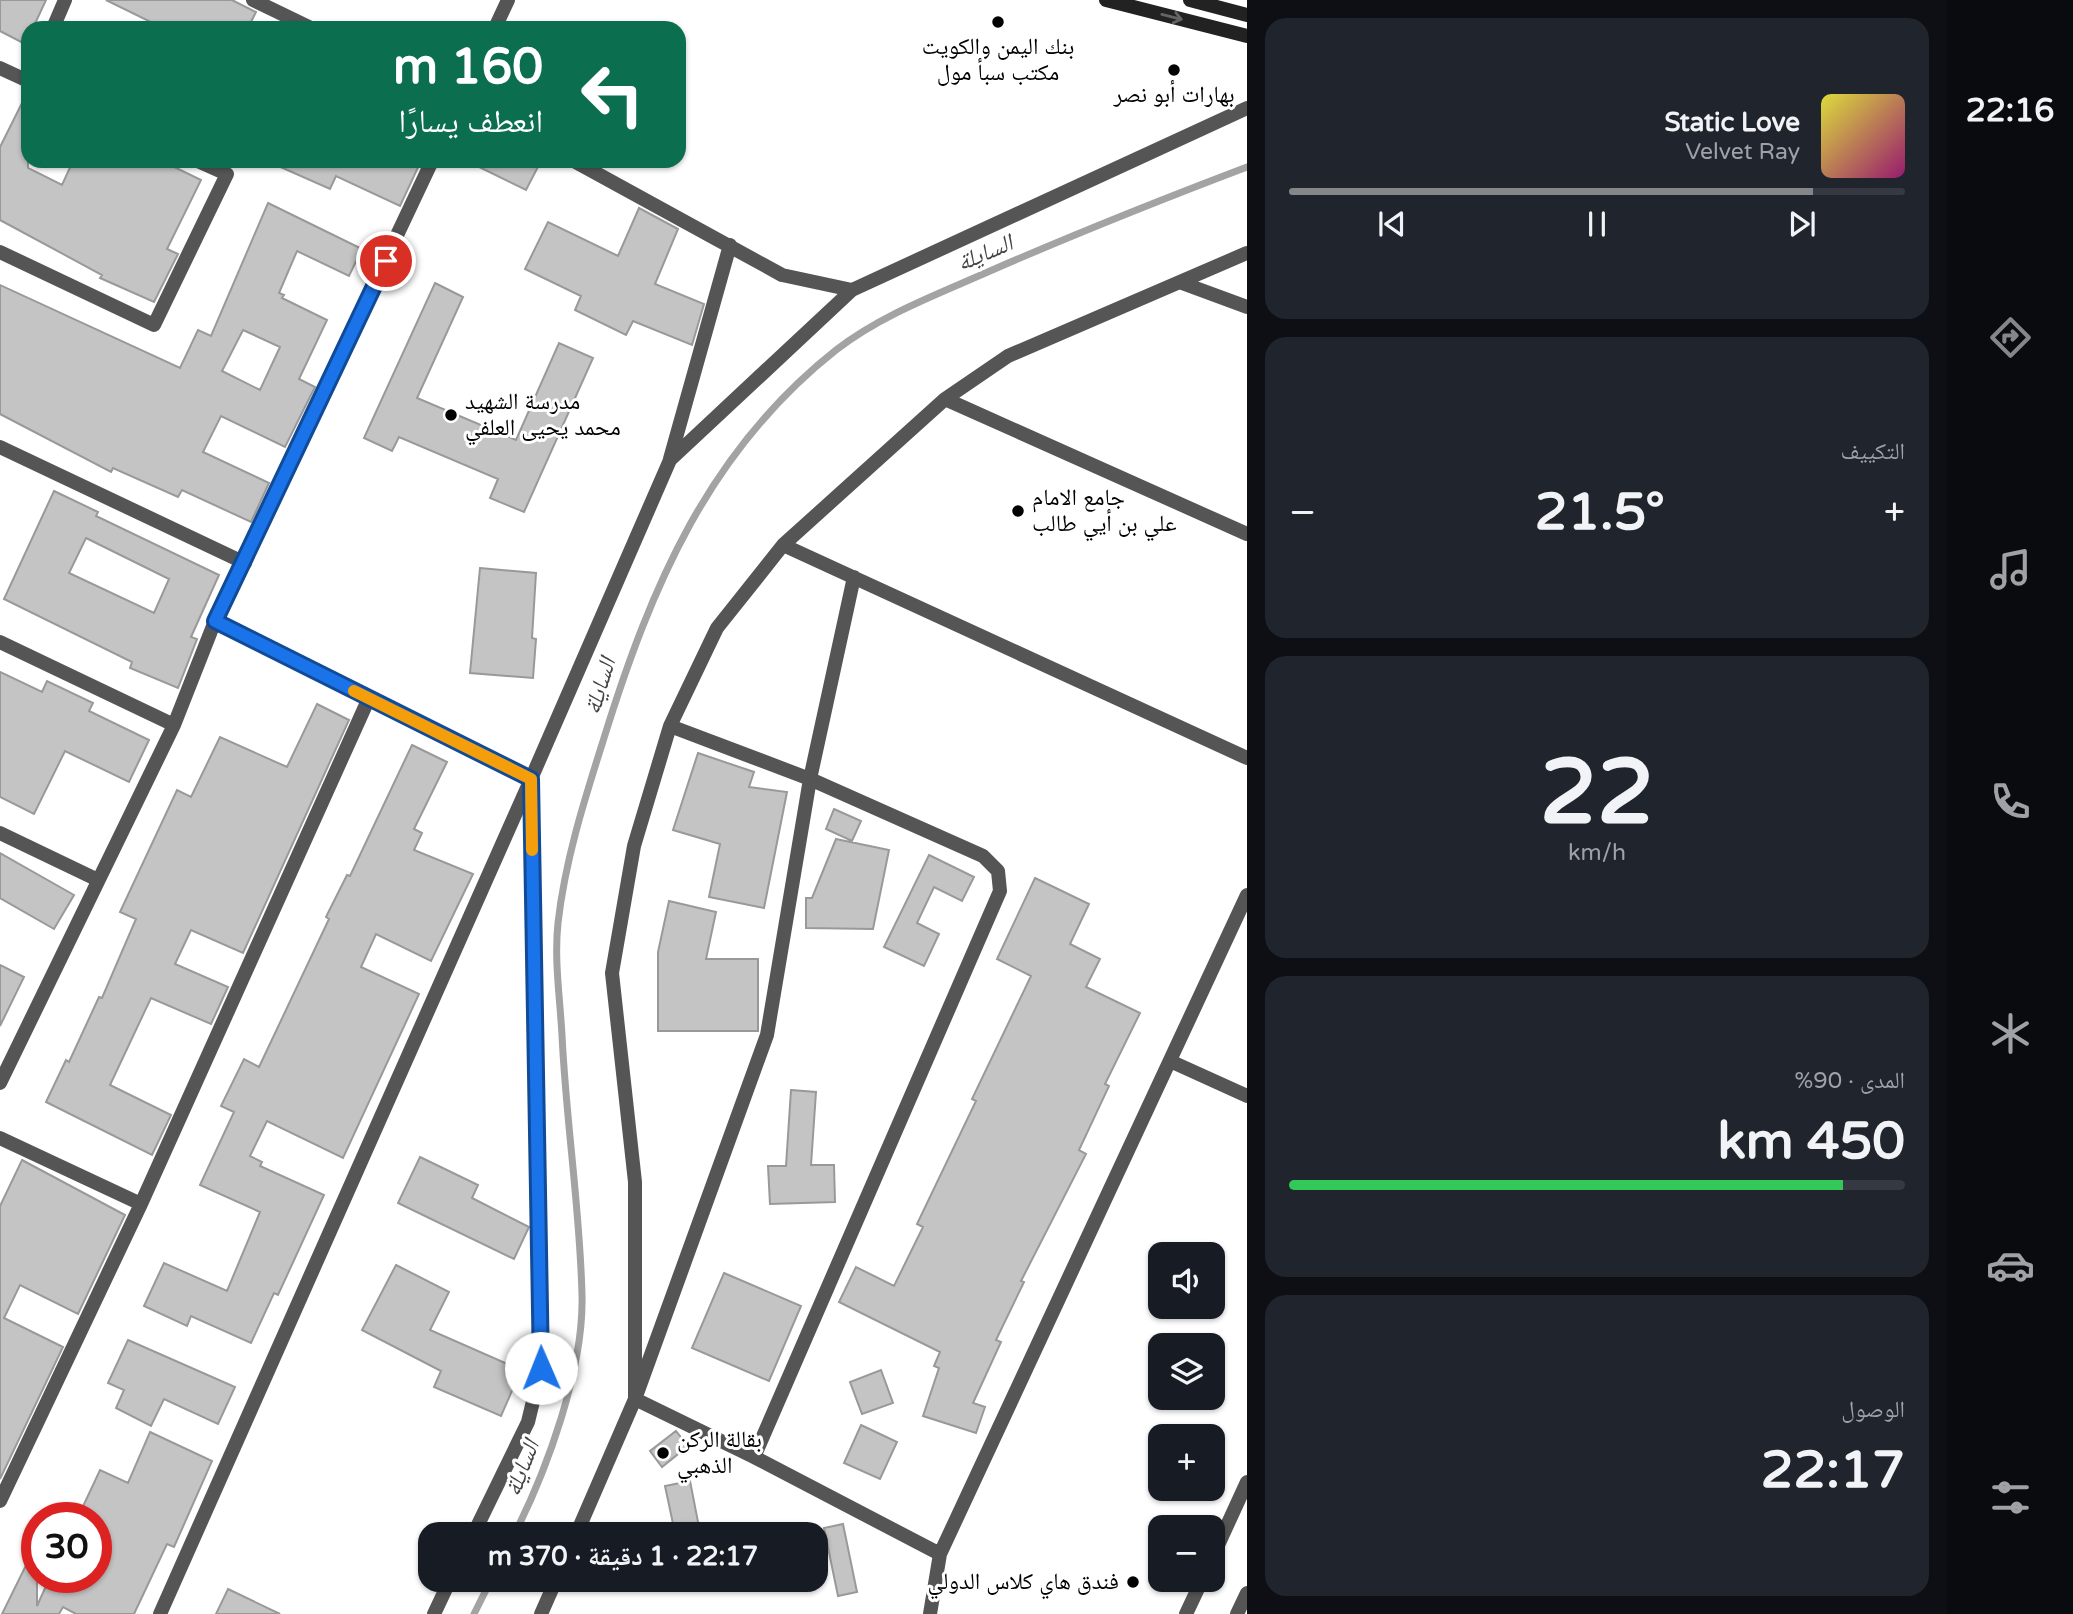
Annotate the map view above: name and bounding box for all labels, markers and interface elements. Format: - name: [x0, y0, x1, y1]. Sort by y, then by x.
- one-way arrow: [1160, 11, 1183, 24]
- marker: بنك اليمن والكويت مكتب سبأ مول: [990, 14, 1006, 30]
- place label: بنك اليمن والكويت مكتب سبأ مول: [922, 33, 1074, 87]
- text: 160 m: [393, 38, 543, 97]
- icon: left: [567, 49, 658, 140]
- marker: بهارات أبو نصر: [1166, 62, 1182, 78]
- place label: بهارات أبو نصر: [1112, 80, 1235, 109]
- text: 22:16: [1966, 92, 2054, 130]
- text: انعطف يسارًا: [398, 103, 543, 141]
- text: Static Love: [1664, 107, 1800, 138]
- text: Velvet Ray: [1685, 138, 1800, 166]
- icon: previous: [1373, 205, 1411, 243]
- icon: pause: [1578, 205, 1616, 243]
- icon: next: [1783, 205, 1821, 243]
- water label: السايلة: [953, 227, 1019, 278]
- pin: [356, 231, 416, 291]
- icon: arrive: [367, 242, 405, 280]
- icon: directions: [1986, 313, 2035, 362]
- place label: مدرسة الشهيد محمد يحيى العلفي: [465, 388, 621, 446]
- marker: مدرسة الشهيد محمد يحيى العلفي: [443, 407, 459, 423]
- text: التكييف: [1840, 438, 1905, 466]
- text: 21.5°: [1535, 481, 1665, 544]
- place label: جامع الامام علي بن أيي طالب: [1032, 484, 1177, 542]
- text: −: [1289, 490, 1316, 536]
- text: +: [1884, 490, 1905, 536]
- marker: جامع الامام علي بن أيي طالب: [1010, 503, 1026, 519]
- icon: music: [1986, 545, 2035, 594]
- water label: السايلة: [578, 652, 623, 718]
- text: 22: [1540, 738, 1654, 848]
- icon: phone: [1986, 777, 2035, 826]
- text: km/h: [1568, 839, 1626, 867]
- icon: climate: [1986, 1009, 2035, 1058]
- text: المدى · 90%: [1794, 1067, 1905, 1095]
- text: 450 km: [1717, 1110, 1905, 1173]
- icon: car: [1986, 1241, 2035, 1290]
- map controls: [1148, 1242, 1225, 1592]
- button: sound: [1148, 1242, 1225, 1319]
- position arrow: [504, 1331, 578, 1405]
- button: layers: [1148, 1333, 1225, 1410]
- text: الوصول: [1841, 1396, 1905, 1424]
- button: +: [1148, 1424, 1225, 1501]
- place label: بقالة الركن الذهبي: [677, 1426, 762, 1484]
- water label: السايلة: [498, 1434, 547, 1500]
- text: 22:17: [1761, 1439, 1905, 1502]
- marker: بقالة الركن الذهبي: [655, 1445, 671, 1461]
- icon: filters: [1986, 1473, 2035, 1522]
- speed limit sign: 30: [21, 1502, 112, 1593]
- button: −: [1148, 1515, 1225, 1592]
- text: 22:17 · 1 دقيقة · 370 m: [488, 1541, 758, 1572]
- place label: فندق هاي كلاس الدولي: [928, 1568, 1119, 1600]
- marker: فندق هاي كلاس الدولي: [1125, 1574, 1141, 1590]

